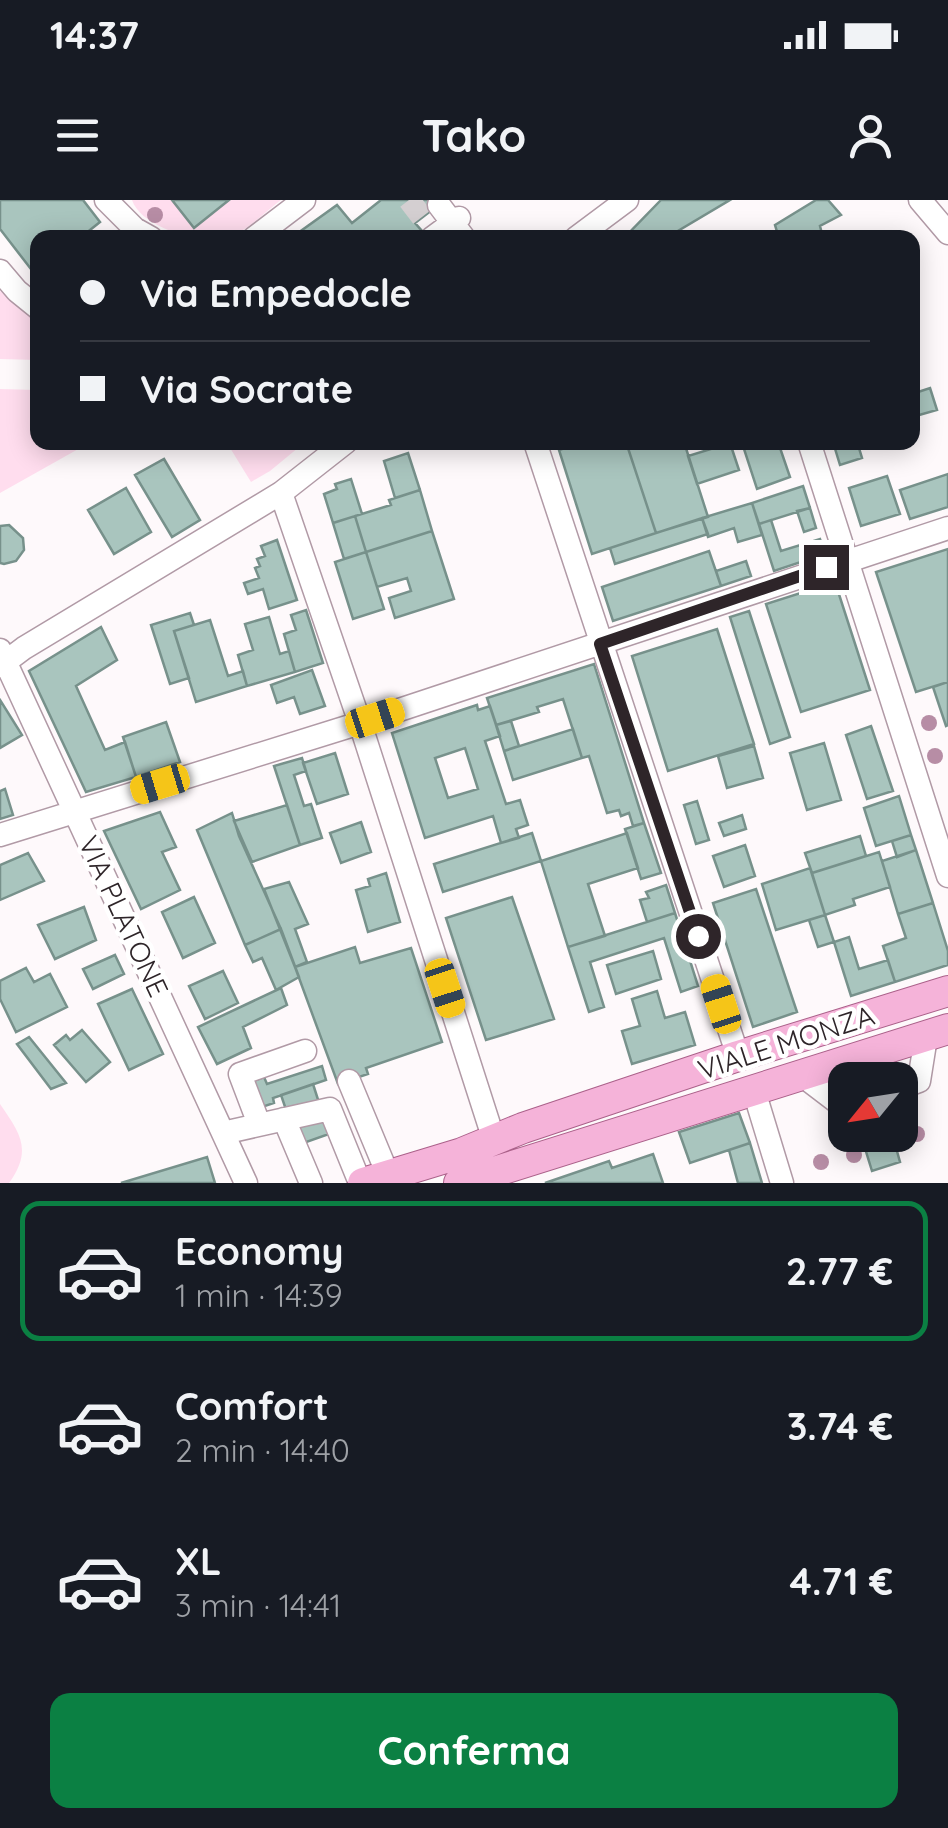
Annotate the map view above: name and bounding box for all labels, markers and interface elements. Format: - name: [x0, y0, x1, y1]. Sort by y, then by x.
- text: 14:37: [50, 11, 139, 59]
- text: Tako: [422, 107, 526, 163]
- icon: menu: [50, 108, 105, 163]
- icon: person: [843, 108, 898, 163]
- text: Via Empedocle: [140, 269, 412, 317]
- text: Via Socrate: [140, 365, 353, 413]
- route end: [804, 545, 849, 590]
- car: [342, 694, 408, 742]
- car: [127, 761, 193, 807]
- street label: VIA PLATONE: [71, 830, 177, 1002]
- route start: [676, 914, 721, 959]
- car: [421, 955, 469, 1021]
- car: [697, 971, 745, 1037]
- street label: VIALE MONZA: [693, 997, 879, 1087]
- north arrow: [828, 1062, 918, 1152]
- map controls: [828, 1062, 918, 1152]
- icon: car: [55, 1226, 145, 1316]
- text: Economy: [175, 1227, 344, 1275]
- text: 2.77 €: [786, 1247, 893, 1295]
- text: 1 min · 14:39: [175, 1275, 343, 1315]
- icon: car: [55, 1381, 145, 1471]
- text: Comfort: [175, 1382, 329, 1430]
- text: 3.74 €: [787, 1402, 893, 1450]
- text: 2 min · 14:40: [175, 1430, 350, 1470]
- icon: car: [55, 1536, 145, 1626]
- text: XL: [175, 1537, 221, 1585]
- text: 4.71 €: [790, 1557, 893, 1605]
- text: 3 min · 14:41: [175, 1585, 341, 1625]
- button: Conferma: [50, 1693, 898, 1808]

